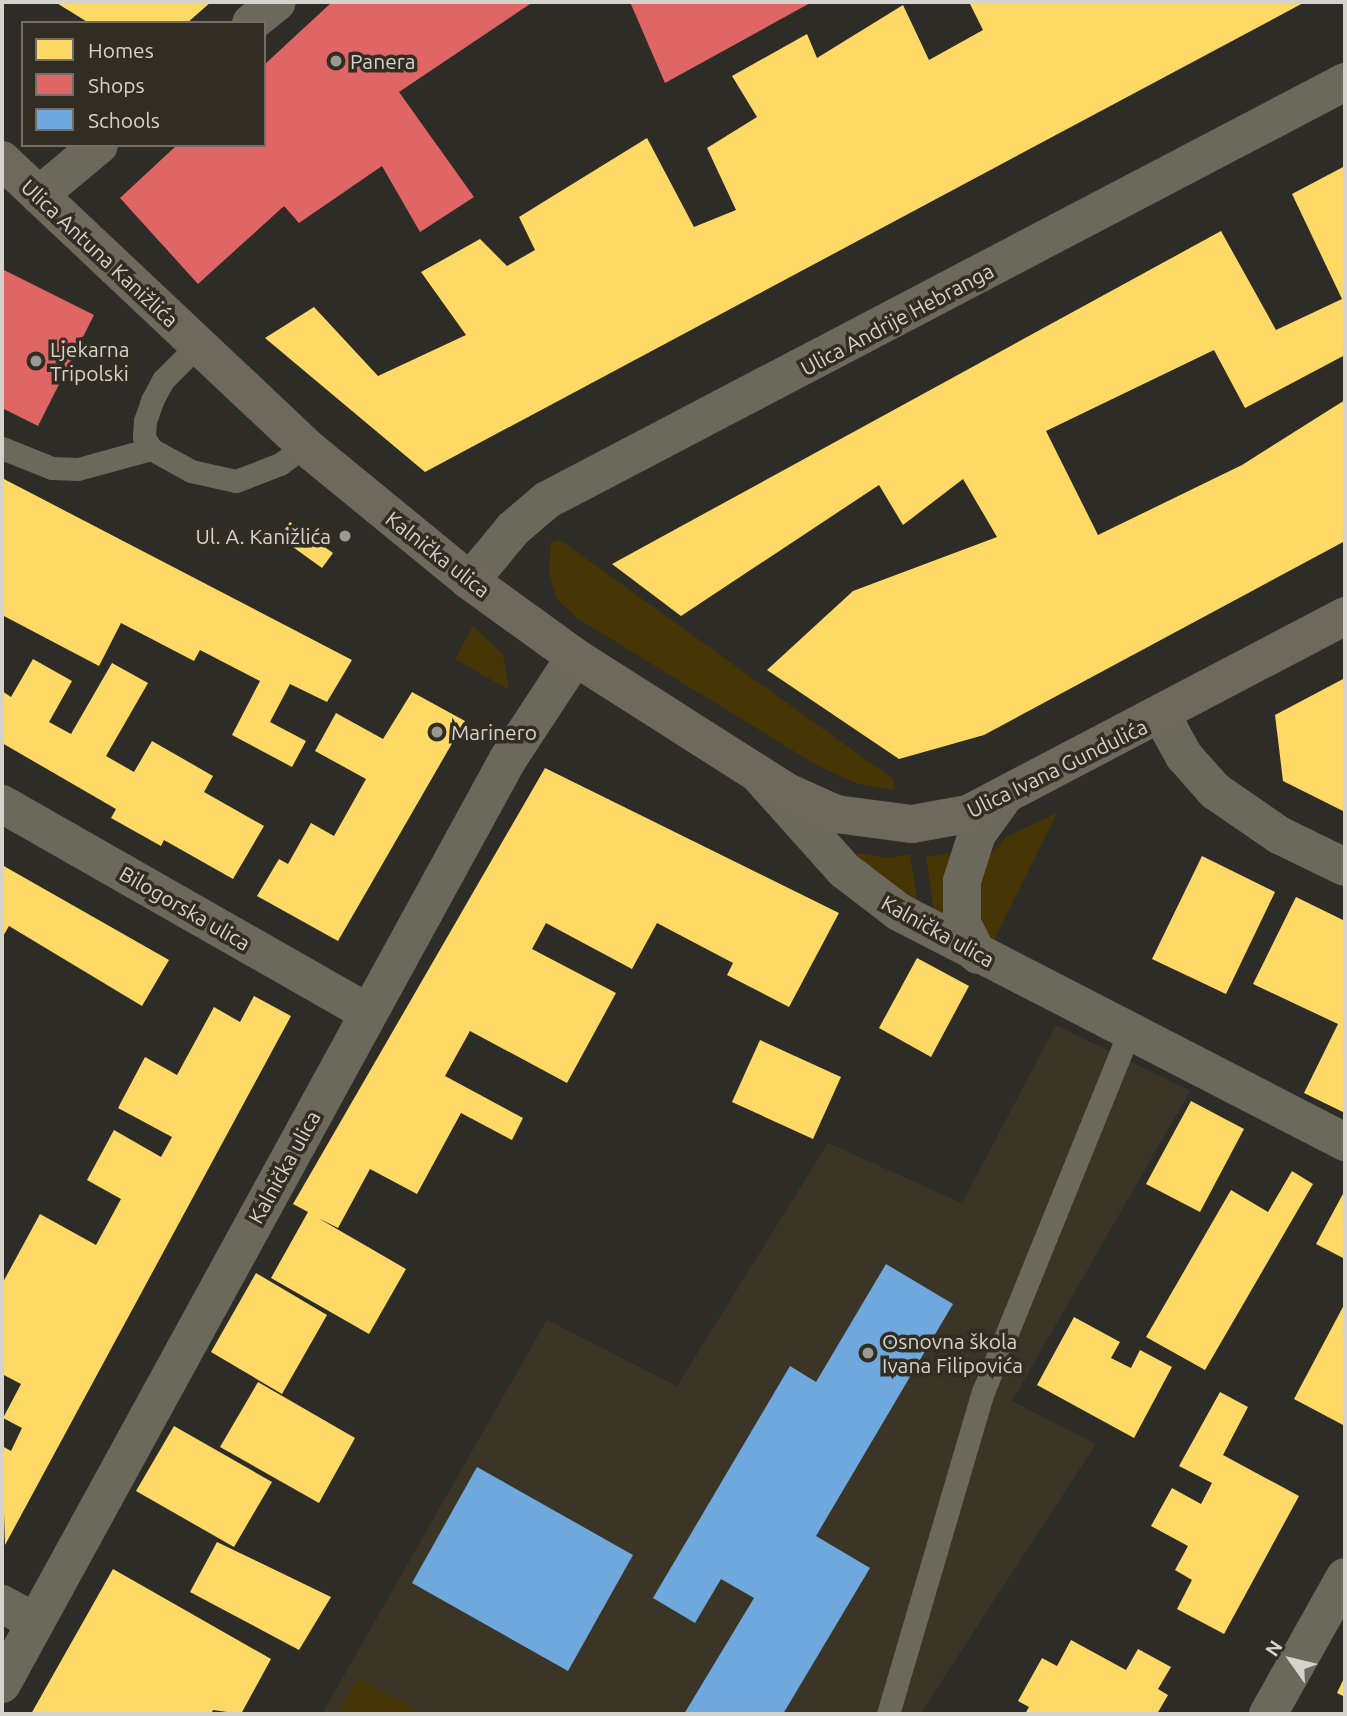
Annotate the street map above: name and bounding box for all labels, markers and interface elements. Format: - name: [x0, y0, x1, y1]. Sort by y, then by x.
- legend: [21, 21, 266, 147]
- text: Homes: [88, 38, 154, 62]
- place label: Panera: [350, 48, 415, 74]
- marker: Panera: [328, 53, 344, 69]
- text: Shops: [88, 73, 145, 97]
- text: Schools: [88, 108, 160, 132]
- street label: Ulica Antuna Kanižlića: [16, 174, 184, 332]
- street label: Ulica Andrije Hebranga: [796, 257, 998, 381]
- place label: Ljekarna Tripolski: [50, 336, 130, 386]
- marker: Ljekarna Tripolski: [28, 353, 44, 369]
- street label: Kalnička ulica: [381, 506, 495, 602]
- place label: Ul. A. Kanižlića: [196, 523, 331, 549]
- marker: Ul. A. Kanižlića: [337, 528, 353, 544]
- street label: Ulica Ivana Gundulića: [963, 713, 1151, 823]
- place label: Marinero: [451, 719, 537, 745]
- marker: Marinero: [429, 724, 445, 740]
- street label: Bilogorska ulica: [115, 860, 255, 956]
- street label: Kalnička ulica: [877, 890, 999, 972]
- street label: Kalnička ulica: [243, 1106, 325, 1228]
- place label: Osnovna škola Ivana Filipovića: [882, 1328, 1023, 1378]
- marker: Osnovna škola Ivana Filipovića: [860, 1345, 876, 1361]
- north arrow: [1256, 1625, 1326, 1695]
- text: N: [1261, 1636, 1287, 1660]

